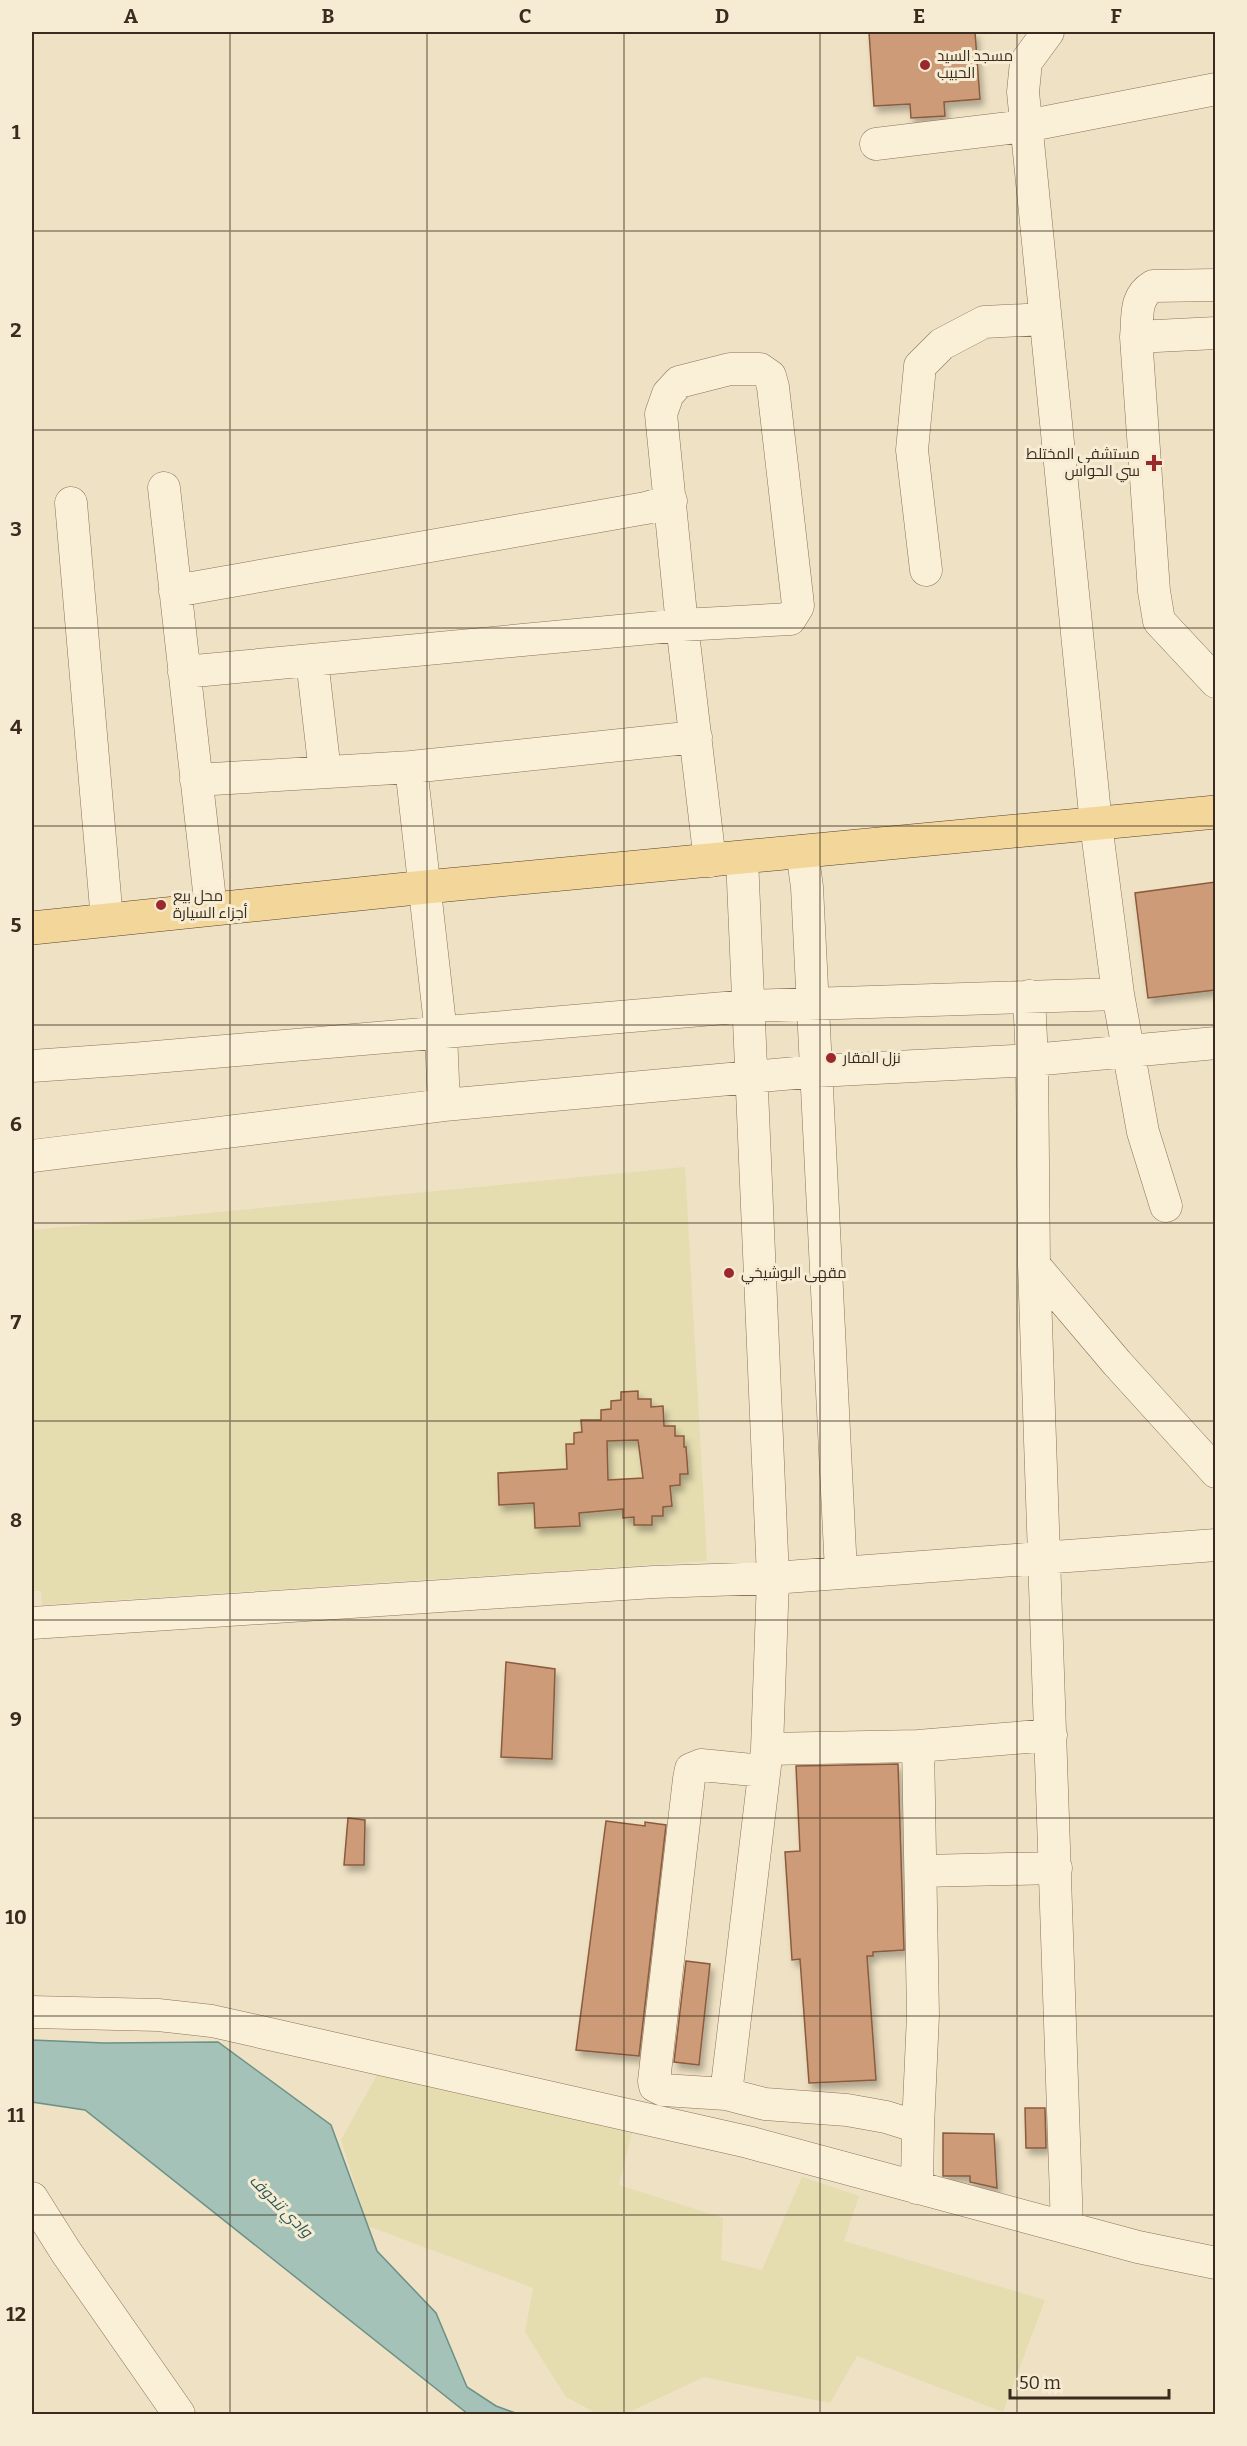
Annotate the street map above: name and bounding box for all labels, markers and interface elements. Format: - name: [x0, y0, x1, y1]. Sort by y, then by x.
- text: A: [124, 4, 139, 28]
- text: B: [322, 4, 335, 28]
- text: C: [519, 4, 531, 28]
- text: D: [715, 4, 729, 28]
- text: E: [913, 4, 925, 28]
- text: F: [1110, 4, 1122, 28]
- place label: مسجد السيد الحبيب: [937, 47, 1013, 82]
- marker: مسجد السيد الحبيب: [918, 58, 932, 72]
- text: 1: [12, 120, 21, 144]
- text: 2: [10, 318, 22, 342]
- place label: مستشفى المختلط سي الحواس: [1026, 445, 1140, 483]
- marker: مستشفى المختلط سي الحواس: [1145, 454, 1163, 472]
- text: 3: [10, 517, 22, 541]
- text: 4: [10, 715, 22, 739]
- place label: محل بيع أجزاء السيارة: [173, 887, 248, 922]
- marker: محل بيع أجزاء السيارة: [154, 898, 168, 912]
- text: 5: [11, 913, 22, 937]
- place label: نزل المقار: [842, 1049, 901, 1067]
- marker: نزل المقار: [824, 1051, 838, 1065]
- text: 6: [10, 1112, 22, 1136]
- place label: مقهى البوشيخي: [741, 1264, 847, 1285]
- marker: مقهى البوشيخي: [722, 1266, 736, 1280]
- text: 7: [11, 1310, 22, 1334]
- text: 8: [10, 1508, 22, 1532]
- text: 9: [10, 1707, 22, 1731]
- text: 10: [5, 1905, 27, 1929]
- text: 11: [7, 2103, 25, 2127]
- water label: وادي تندوف: [244, 2171, 317, 2244]
- text: 12: [6, 2302, 26, 2326]
- scale bar: [1010, 2362, 1169, 2400]
- text: 50 m: [1019, 2372, 1061, 2394]

